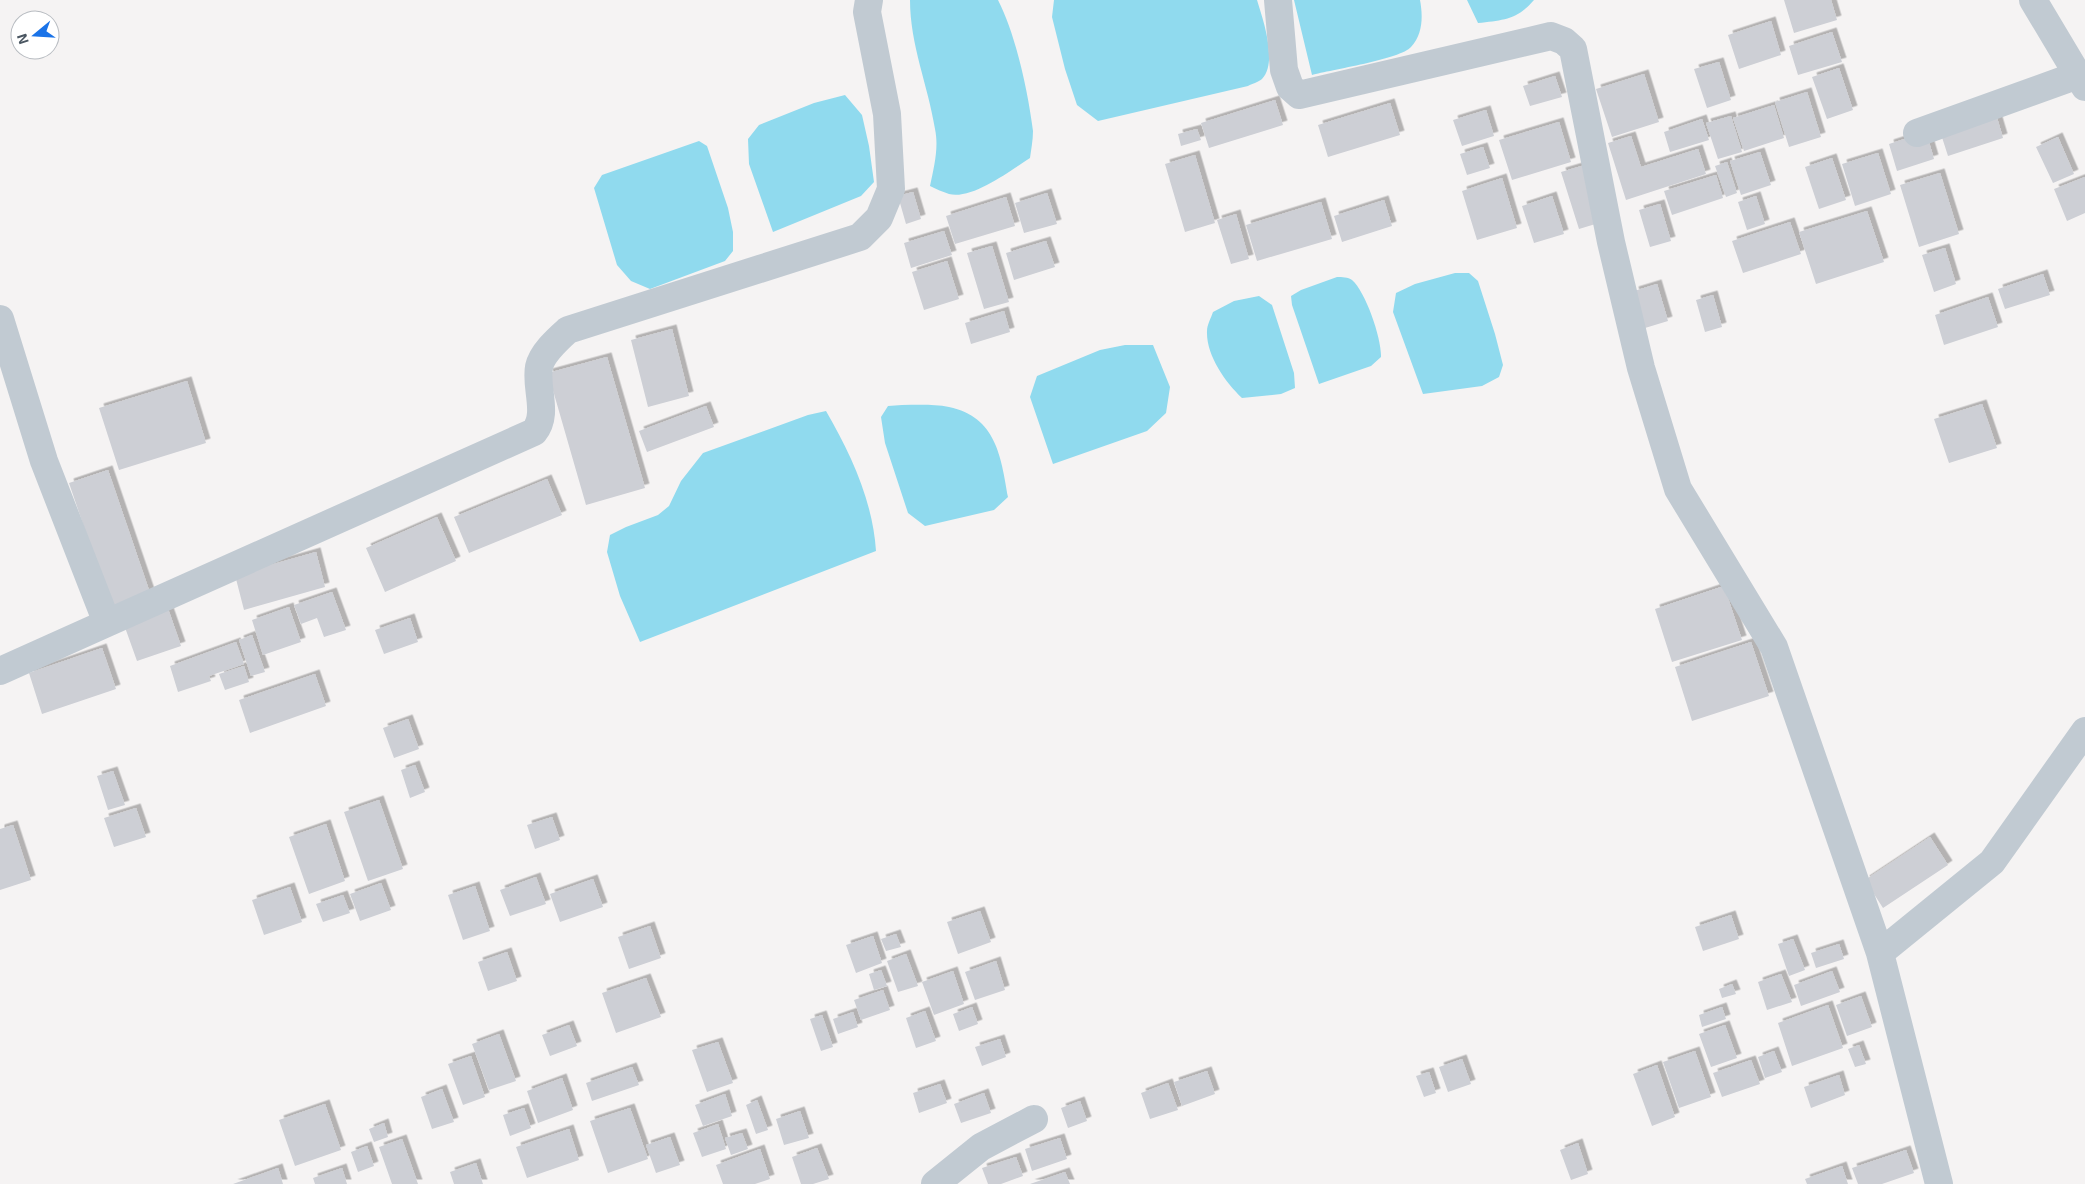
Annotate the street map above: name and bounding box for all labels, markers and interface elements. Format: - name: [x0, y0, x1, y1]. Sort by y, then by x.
- north arrow: [10, 10, 60, 60]
- text: N: [13, 32, 32, 47]

